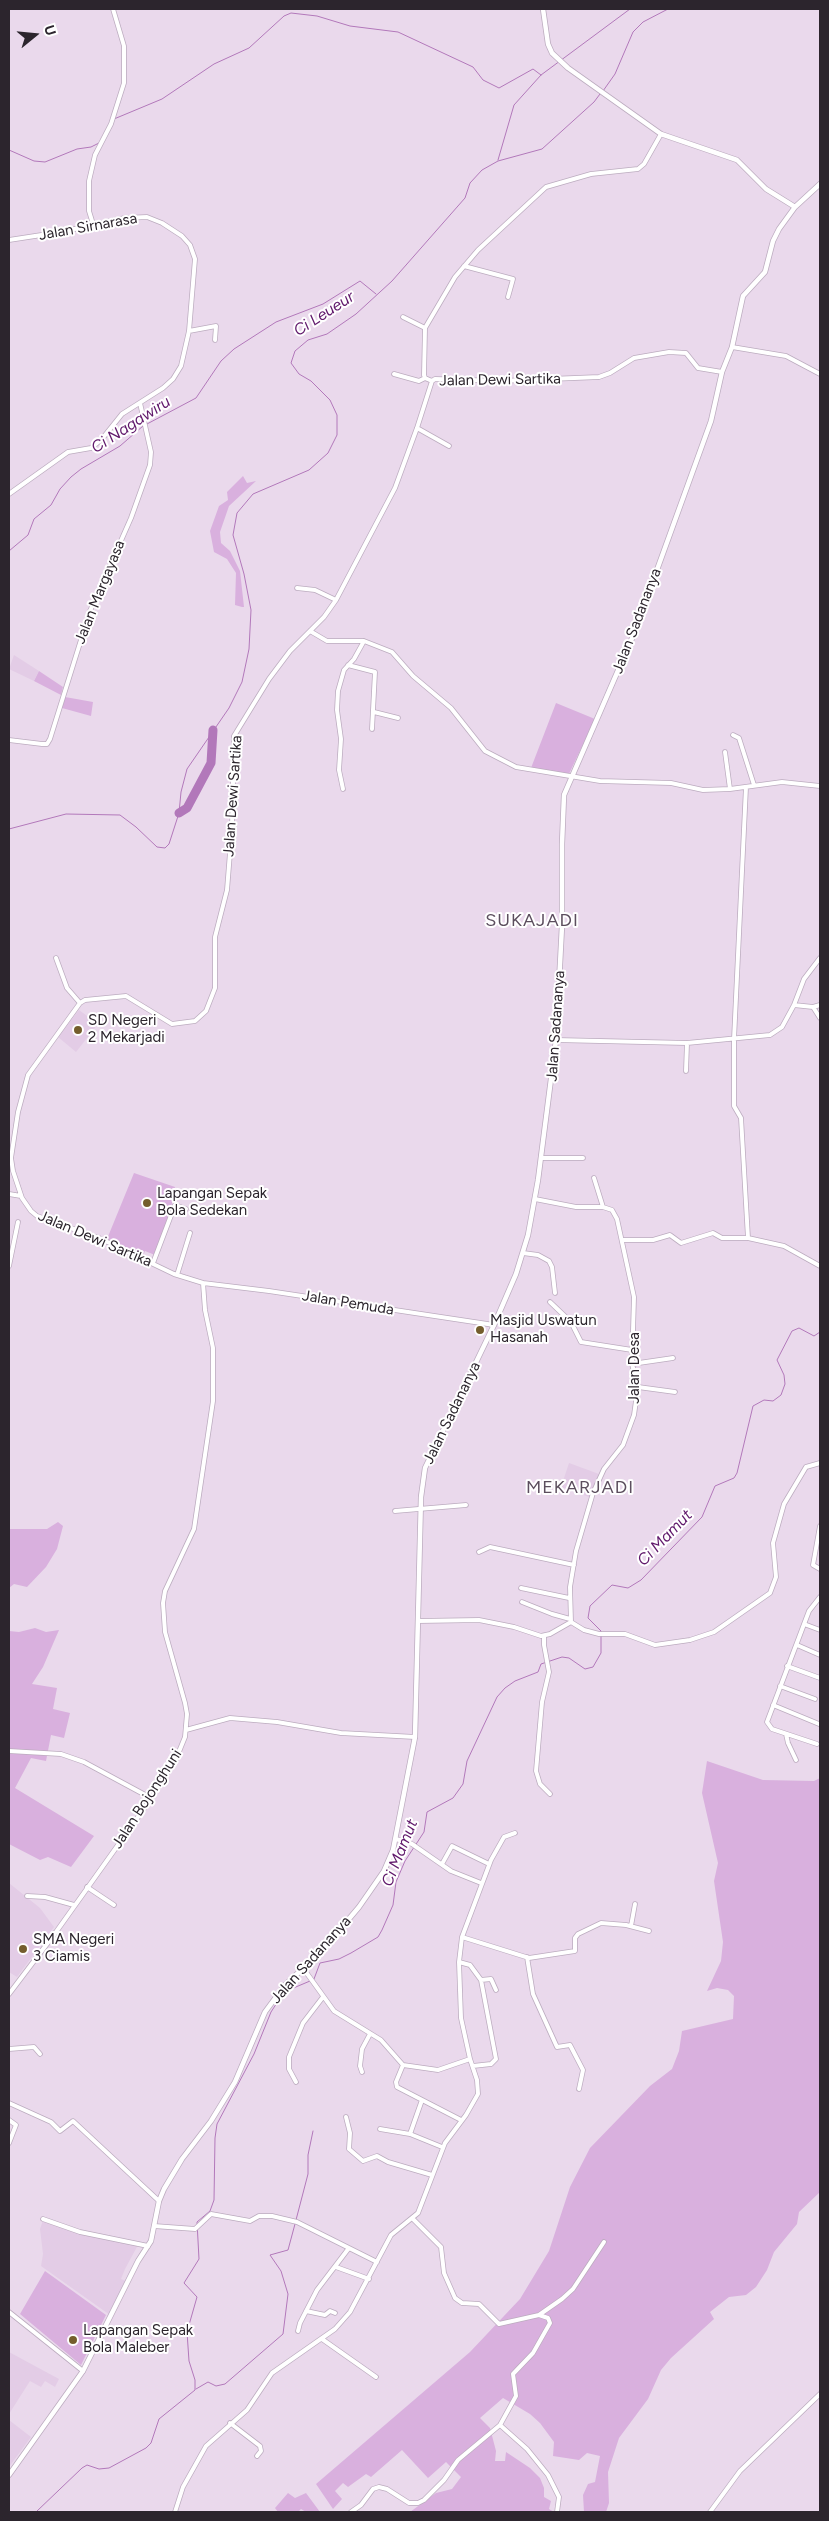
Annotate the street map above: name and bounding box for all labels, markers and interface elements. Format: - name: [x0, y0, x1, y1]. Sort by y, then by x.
- north arrow: [10, 10, 60, 60]
- text: U: [40, 23, 59, 38]
- street label: Jalan Sirnarasa: [37, 209, 139, 245]
- water label: Ci Leueur: [290, 287, 358, 341]
- street label: Jalan Dewi Sartika: [439, 370, 561, 390]
- water label: Ci Nagawiru: [88, 392, 174, 458]
- street label: Jalan Margayasa: [71, 538, 129, 646]
- street label: Jalan Sadananya: [609, 566, 665, 676]
- street label: Jalan Dewi Sartika: [220, 735, 246, 857]
- district label: SUKAJADI: [484, 910, 580, 932]
- street label: Jalan Sadananya: [543, 970, 569, 1082]
- place label: SD Negeri 2 Mekarjadi: [88, 1012, 165, 1047]
- marker: SD Negeri 2 Mekarjadi: [72, 1024, 84, 1036]
- place label: Lapangan Sepak Bola Sedekan: [157, 1185, 267, 1220]
- marker: Lapangan Sepak Bola Sedekan: [141, 1197, 153, 1209]
- street label: Jalan Dewi Sartika: [36, 1207, 154, 1271]
- street label: Jalan Pemuda: [301, 1287, 395, 1319]
- place label: Masjid Uswatun Hasanah: [490, 1312, 597, 1347]
- marker: Masjid Uswatun Hasanah: [474, 1324, 486, 1336]
- street label: Jalan Desa: [626, 1332, 644, 1404]
- street label: Jalan Sadananya: [420, 1359, 484, 1467]
- district label: MEKARJADI: [525, 1477, 635, 1499]
- water label: Ci Mamut: [633, 1506, 697, 1570]
- street label: Jalan Bojonghuni: [108, 1746, 186, 1852]
- water label: Ci Mamut: [378, 1817, 422, 1889]
- street label: Jalan Sadananya: [267, 1913, 355, 2007]
- place label: SMA Negeri 3 Ciamis: [33, 1931, 114, 1966]
- marker: SMA Negeri 3 Ciamis: [17, 1943, 29, 1955]
- place label: Lapangan Sepak Bola Maleber: [83, 2322, 193, 2357]
- marker: Lapangan Sepak Bola Maleber: [67, 2334, 79, 2346]

